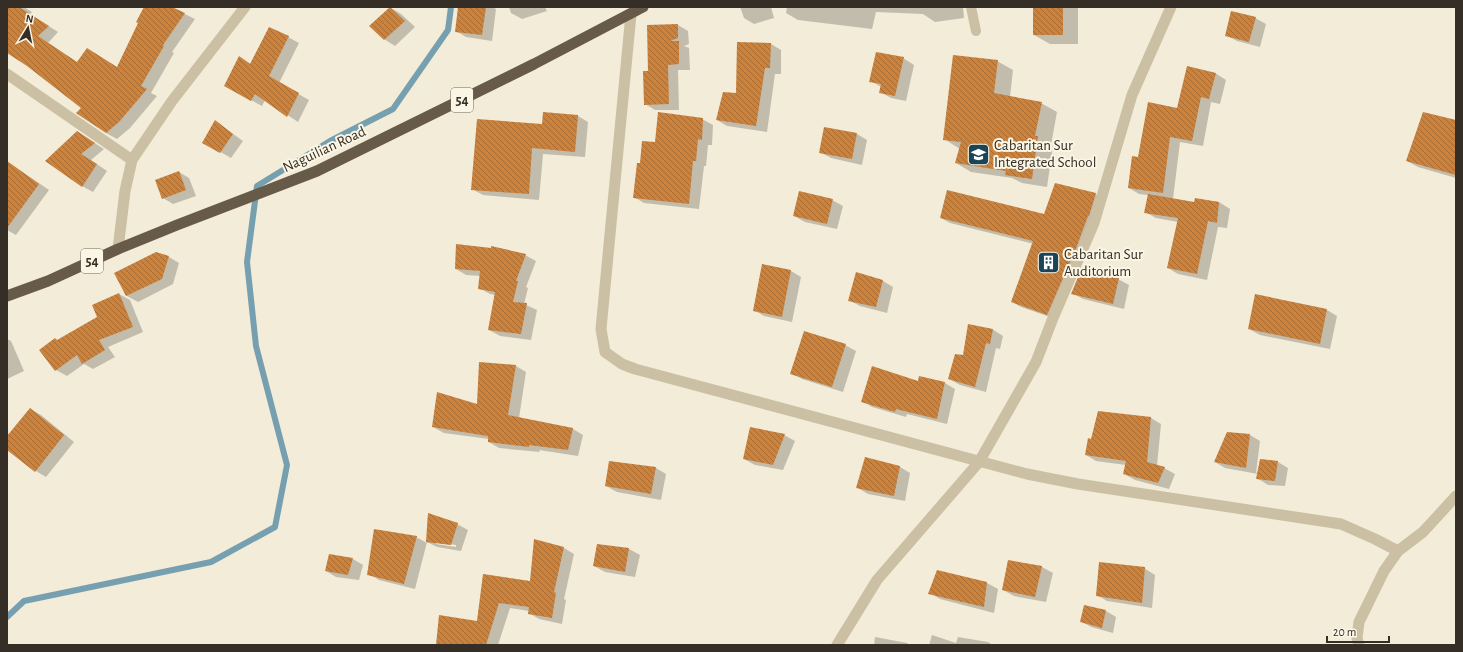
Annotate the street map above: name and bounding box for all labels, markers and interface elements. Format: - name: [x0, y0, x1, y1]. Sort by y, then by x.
- north arrow: [8, 8, 48, 48]
- text: N: [25, 13, 34, 25]
- road number: 54: [451, 88, 473, 112]
- street label: Naguilian Road: [280, 124, 368, 175]
- place label: Cabaritan Sur Integrated School: [994, 138, 1096, 170]
- school or university icon: Cabaritan Sur Integrated School: [965, 141, 991, 167]
- place label: Cabaritan Sur Auditorium: [1064, 247, 1143, 279]
- road number: 54: [81, 249, 103, 273]
- building icon: Cabaritan Sur Auditorium: [1035, 250, 1061, 276]
- scale bar: [1327, 618, 1389, 644]
- text: 20 m: [1333, 626, 1356, 638]

